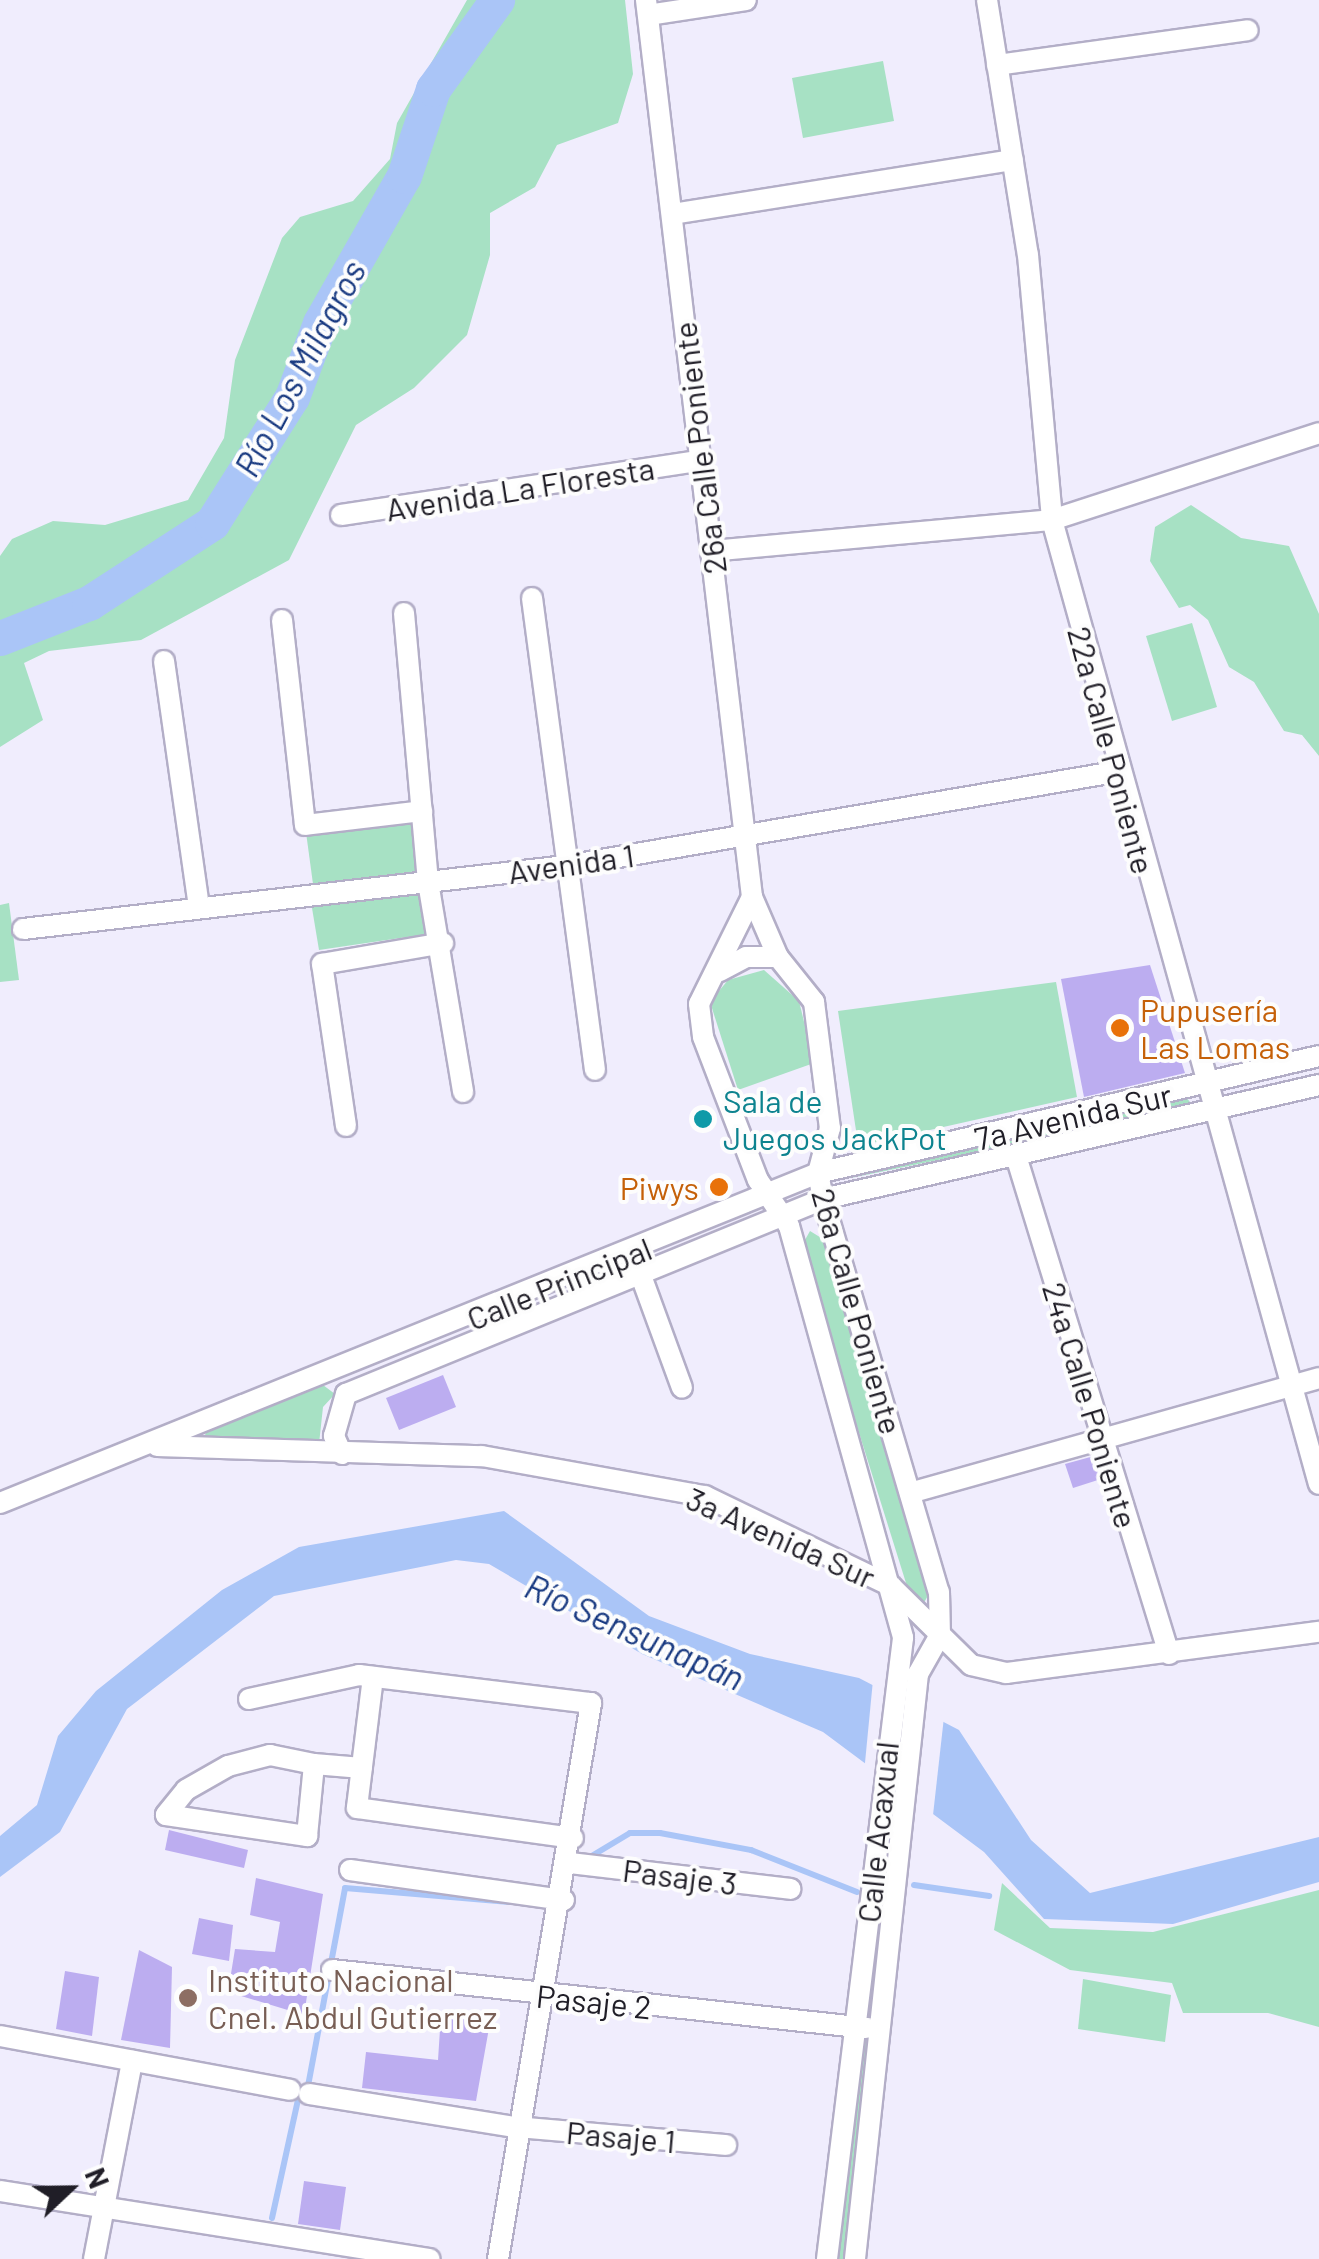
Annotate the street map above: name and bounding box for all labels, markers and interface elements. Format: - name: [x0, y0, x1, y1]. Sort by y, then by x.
- water label: Río Los Milagros: [224, 253, 374, 483]
- street label: 26a Calle Poniente: [664, 320, 734, 576]
- street label: Avenida La Floresta: [383, 448, 657, 528]
- street label: 22a Calle Poniente: [1061, 622, 1163, 878]
- street label: Avenida 1: [505, 835, 637, 891]
- place label: Pupusería Las Lomas: [1140, 991, 1290, 1066]
- marker: Pupusería Las Lomas: [1109, 1017, 1131, 1039]
- street label: 7a Avenida Sur: [971, 1075, 1175, 1157]
- place label: Sala de Juegos JackPot: [723, 1082, 947, 1157]
- marker: Sala de Juegos JackPot: [692, 1108, 714, 1130]
- place label: Piwys: [620, 1168, 699, 1206]
- marker: Piwys: [708, 1176, 730, 1198]
- street label: 26a Calle Poniente: [805, 1184, 911, 1438]
- street label: Calle Principal: [461, 1229, 657, 1337]
- street label: 24a Calle Poniente: [1035, 1277, 1147, 1533]
- street label: 3a Avenida Sur: [681, 1478, 881, 1596]
- water label: Río Sensunapán: [519, 1564, 751, 1698]
- street label: Calle Acaxual: [848, 1740, 906, 1924]
- street label: Pasaje 3: [621, 1850, 739, 1902]
- place label: Instituto Nacional Cnel. Abdul Gutierrez: [208, 1961, 497, 2036]
- street label: Pasaje 2: [535, 1976, 653, 2026]
- marker: Instituto Nacional Cnel. Abdul Gutierrez: [177, 1987, 199, 2009]
- street label: Pasaje 1: [565, 2112, 677, 2160]
- north arrow: [20, 2139, 120, 2239]
- text: N: [79, 2163, 117, 2193]

